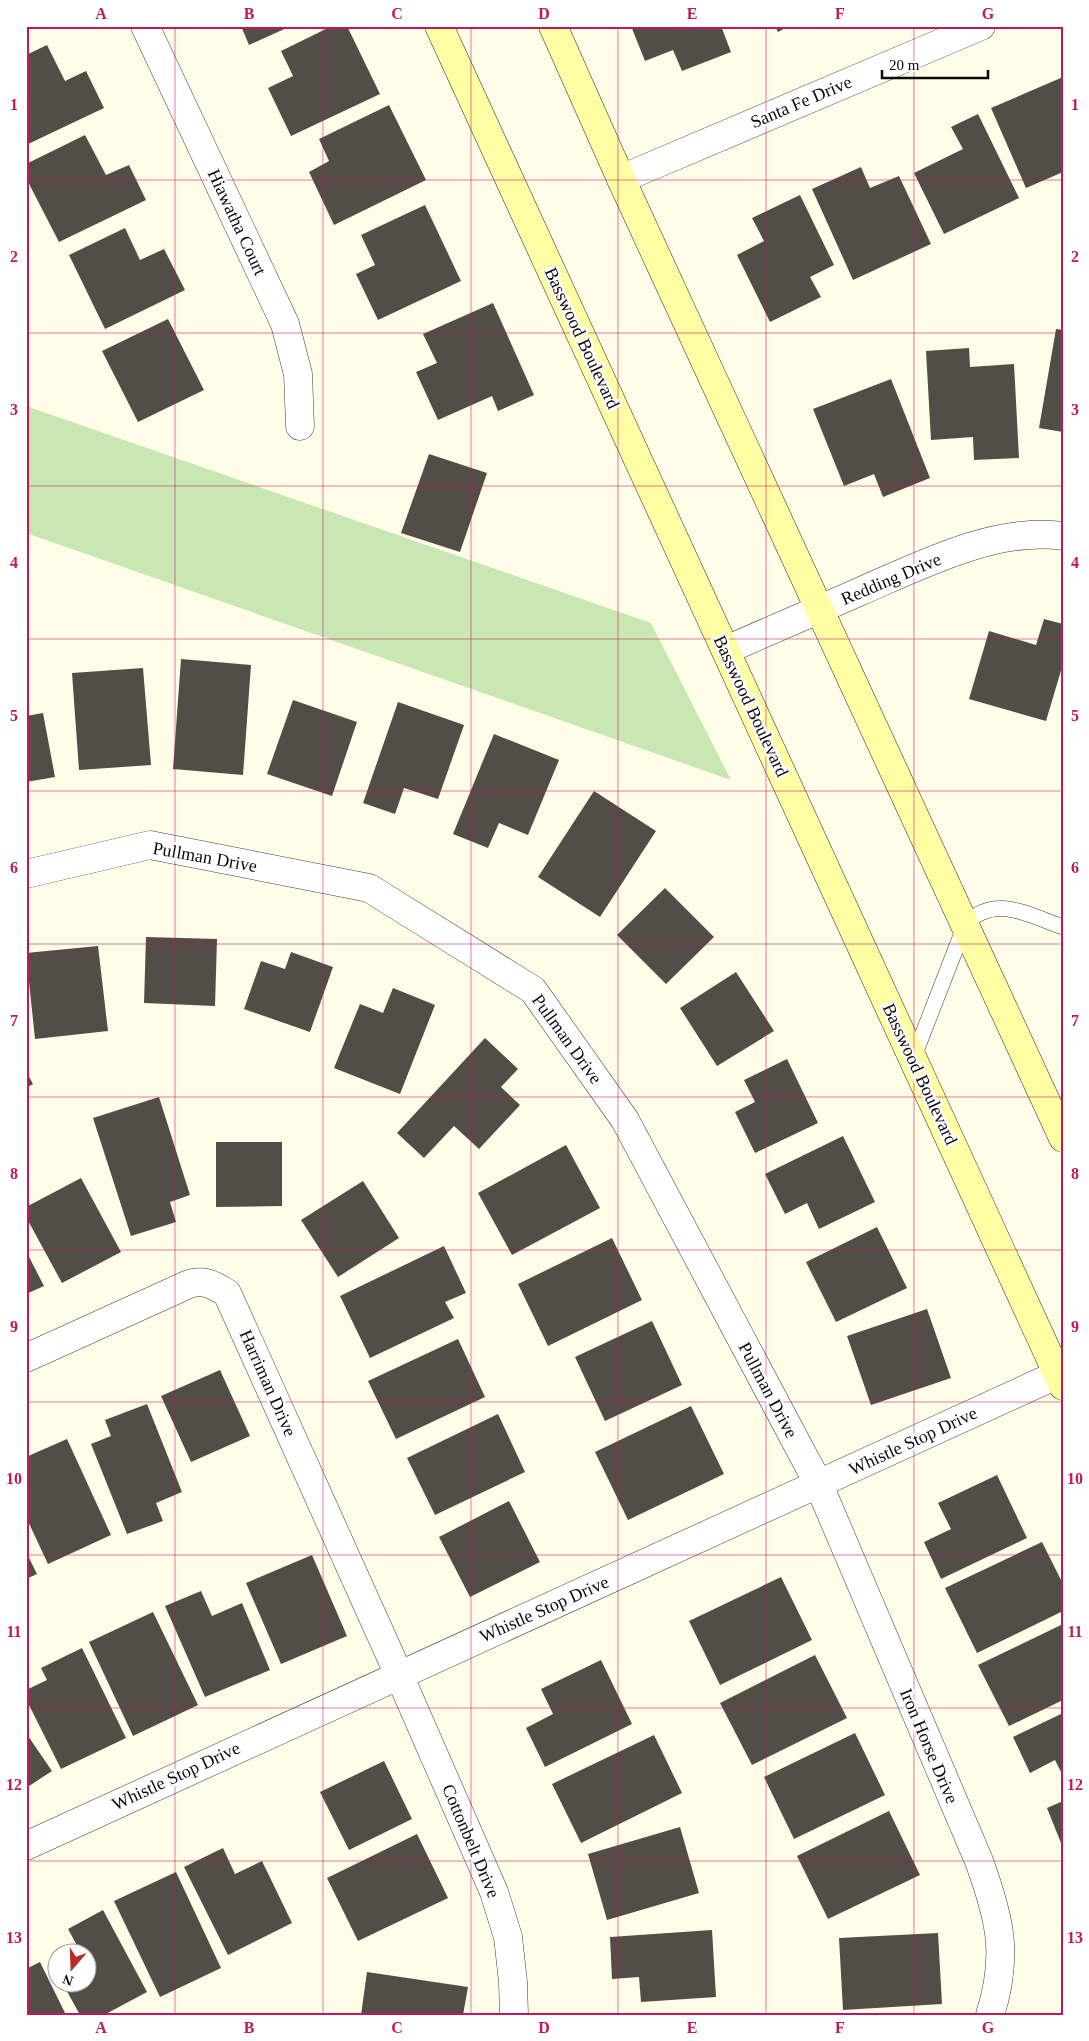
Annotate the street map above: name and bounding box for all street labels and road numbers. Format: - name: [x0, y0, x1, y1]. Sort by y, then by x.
- street label: Santa Fe Drive: [747, 72, 855, 132]
- street label: Hiawatha Court: [204, 166, 270, 278]
- street label: Basswood Boulevard: [541, 264, 623, 412]
- street label: Redding Drive: [838, 549, 944, 609]
- street label: Basswood Boulevard: [710, 632, 792, 780]
- street label: Pullman Drive: [151, 838, 259, 876]
- street label: Pullman Drive: [528, 990, 606, 1088]
- street label: Basswood Boulevard: [879, 1000, 961, 1148]
- street label: Harriman Drive: [236, 1327, 300, 1439]
- street label: Pullman Drive: [734, 1339, 802, 1441]
- street label: Whistle Stop Drive: [846, 1403, 980, 1479]
- street label: Whistle Stop Drive: [476, 1572, 612, 1646]
- street label: Iron Horse Drive: [896, 1685, 962, 1807]
- street label: Whistle Stop Drive: [109, 1738, 243, 1814]
- street label: Cottonbelt Drive: [438, 1781, 504, 1901]

